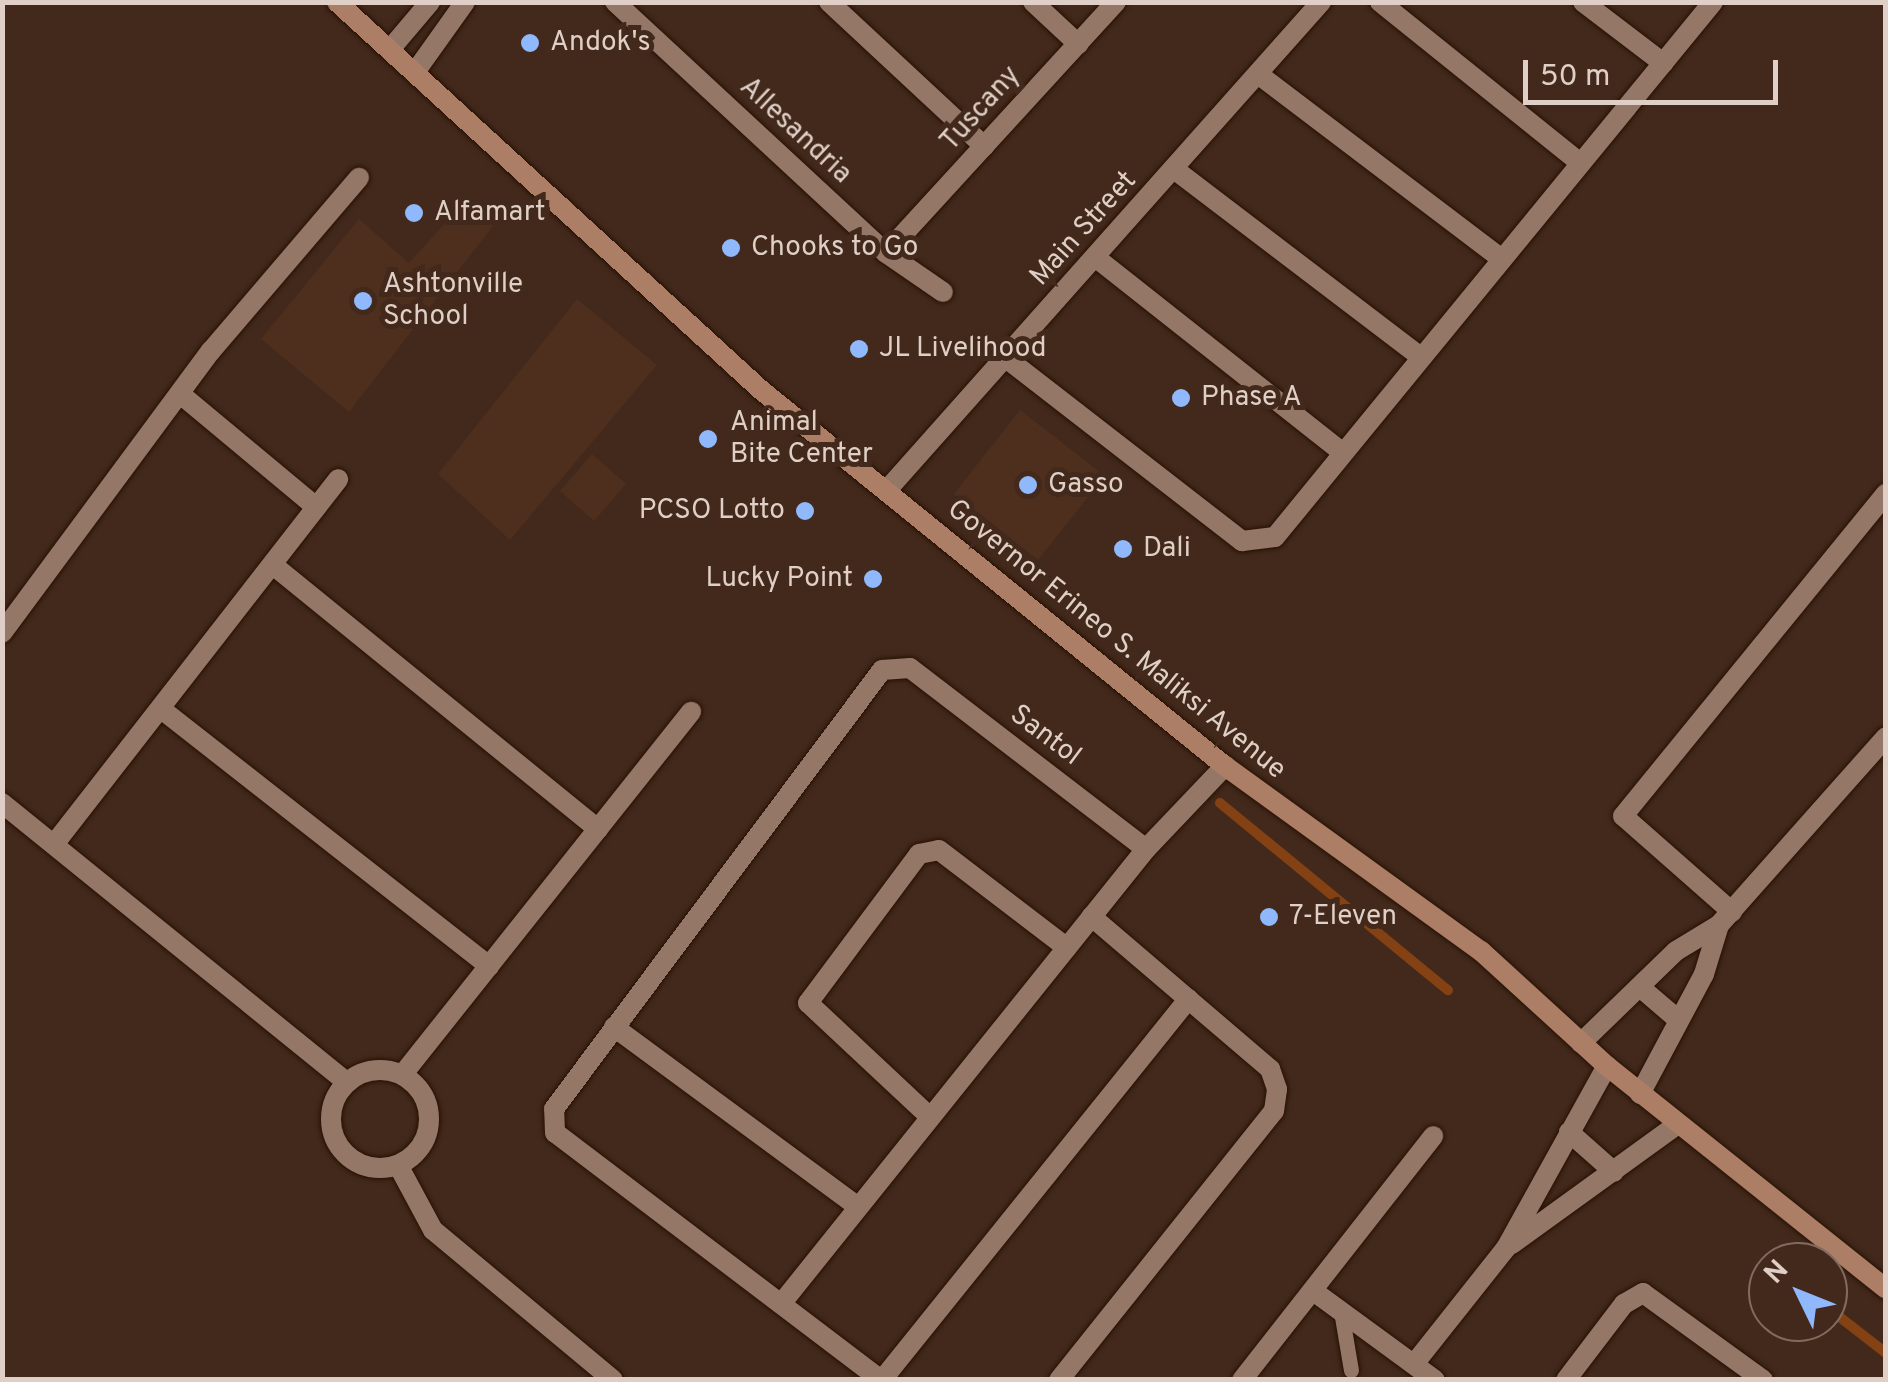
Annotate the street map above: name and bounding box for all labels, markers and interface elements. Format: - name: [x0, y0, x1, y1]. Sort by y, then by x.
- place label: Andok's: [550, 26, 651, 60]
- marker: Andok's: [519, 32, 541, 54]
- scale bar: [1528, 40, 1783, 102]
- street label: Tuscany: [934, 59, 1028, 159]
- text: 50 m: [1540, 59, 1610, 96]
- street label: Allesandria: [732, 71, 858, 191]
- street label: Main Street: [1024, 165, 1144, 293]
- place label: Alfamart: [434, 196, 546, 230]
- marker: Alfamart: [403, 202, 425, 224]
- place label: Chooks to Go: [751, 231, 918, 265]
- marker: Chooks to Go: [720, 237, 742, 259]
- place label: Ashtonville School: [383, 268, 523, 334]
- marker: Ashtonville School: [352, 290, 374, 312]
- place label: JL Livelihood: [879, 332, 1047, 366]
- marker: JL Livelihood: [848, 338, 870, 360]
- place label: Phase A: [1201, 381, 1303, 415]
- marker: Phase A: [1170, 387, 1192, 409]
- place label: Animal Bite Center: [730, 406, 873, 472]
- marker: Animal Bite Center: [695, 426, 721, 452]
- place label: Gasso: [1048, 468, 1124, 502]
- marker: Gasso: [1017, 474, 1039, 496]
- street label: Governor Erineo S. Maliksi Avenue: [939, 492, 1293, 788]
- place label: PCSO Lotto: [639, 494, 785, 528]
- marker: PCSO Lotto: [794, 500, 816, 522]
- place label: Dali: [1143, 532, 1191, 566]
- marker: Dali: [1112, 538, 1134, 560]
- place label: Lucky Point: [705, 562, 853, 596]
- marker: Lucky Point: [862, 568, 884, 590]
- street label: Santol: [1003, 698, 1087, 774]
- place label: 7-Eleven: [1289, 900, 1397, 934]
- marker: 7-Eleven: [1258, 906, 1280, 928]
- north arrow: [1748, 1242, 1848, 1342]
- text: N: [1757, 1253, 1798, 1293]

